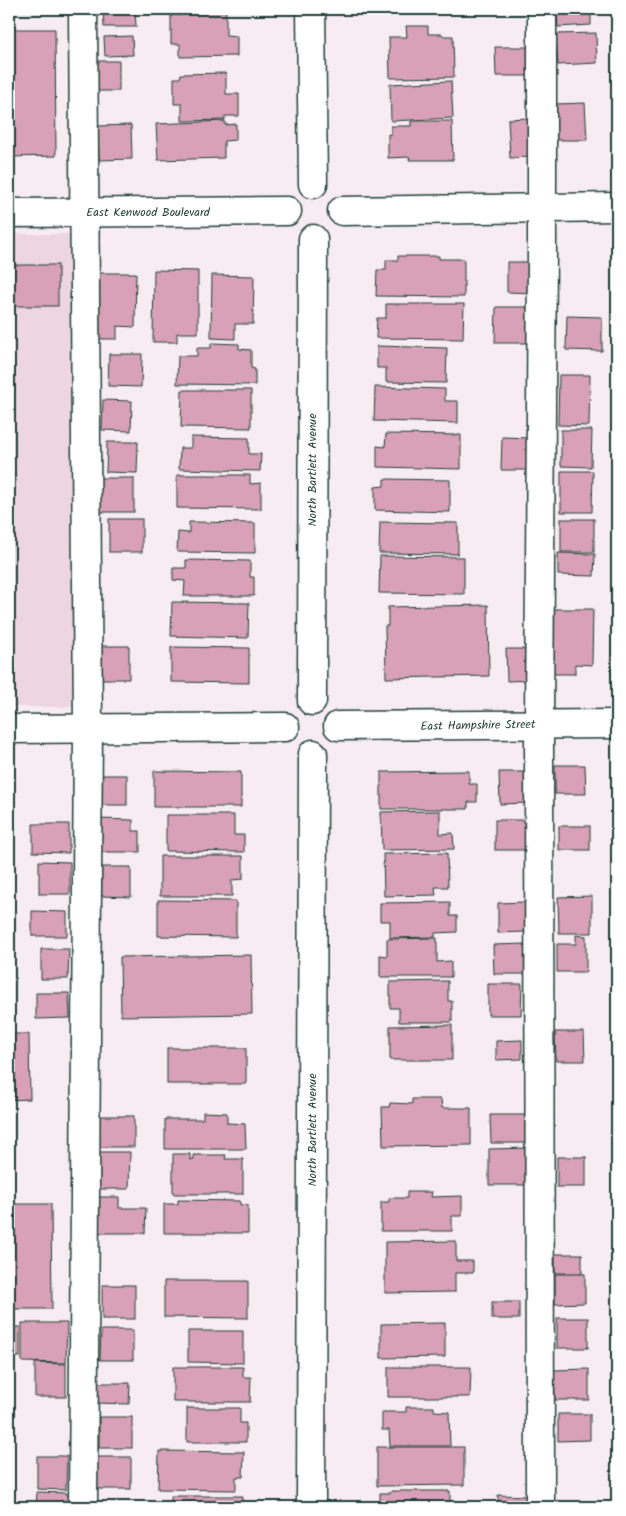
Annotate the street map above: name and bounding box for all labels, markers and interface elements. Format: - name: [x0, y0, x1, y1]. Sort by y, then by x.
- street label: East Kenwood Boulevard: [86, 203, 211, 222]
- street label: North Bartlett Avenue: [303, 413, 322, 527]
- street label: East Hampshire Street: [420, 715, 536, 736]
- street label: North Bartlett Avenue: [303, 1073, 322, 1187]

